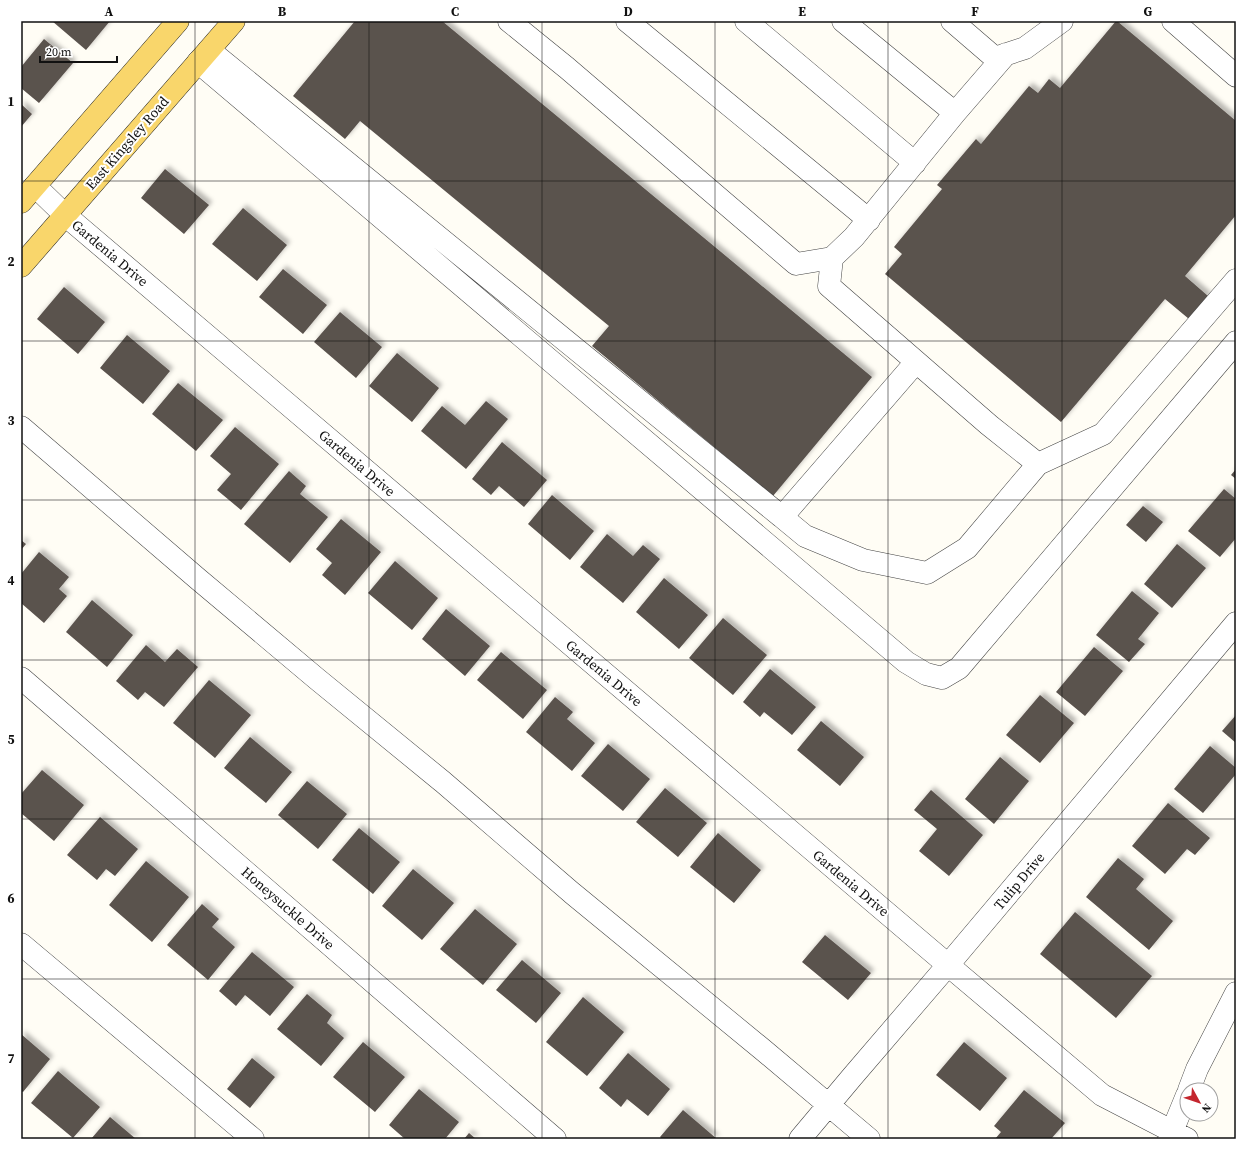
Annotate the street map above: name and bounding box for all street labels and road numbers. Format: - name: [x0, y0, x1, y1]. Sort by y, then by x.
- street label: East Kingsley Road: [81, 92, 173, 194]
- street label: Gardenia Drive: [67, 215, 153, 291]
- street label: Gardenia Drive: [314, 425, 400, 501]
- street label: Gardenia Drive: [561, 635, 647, 711]
- street label: Gardenia Drive: [808, 845, 894, 921]
- street label: Tulip Drive: [989, 848, 1049, 914]
- street label: Honeysuckle Drive: [237, 862, 339, 954]

